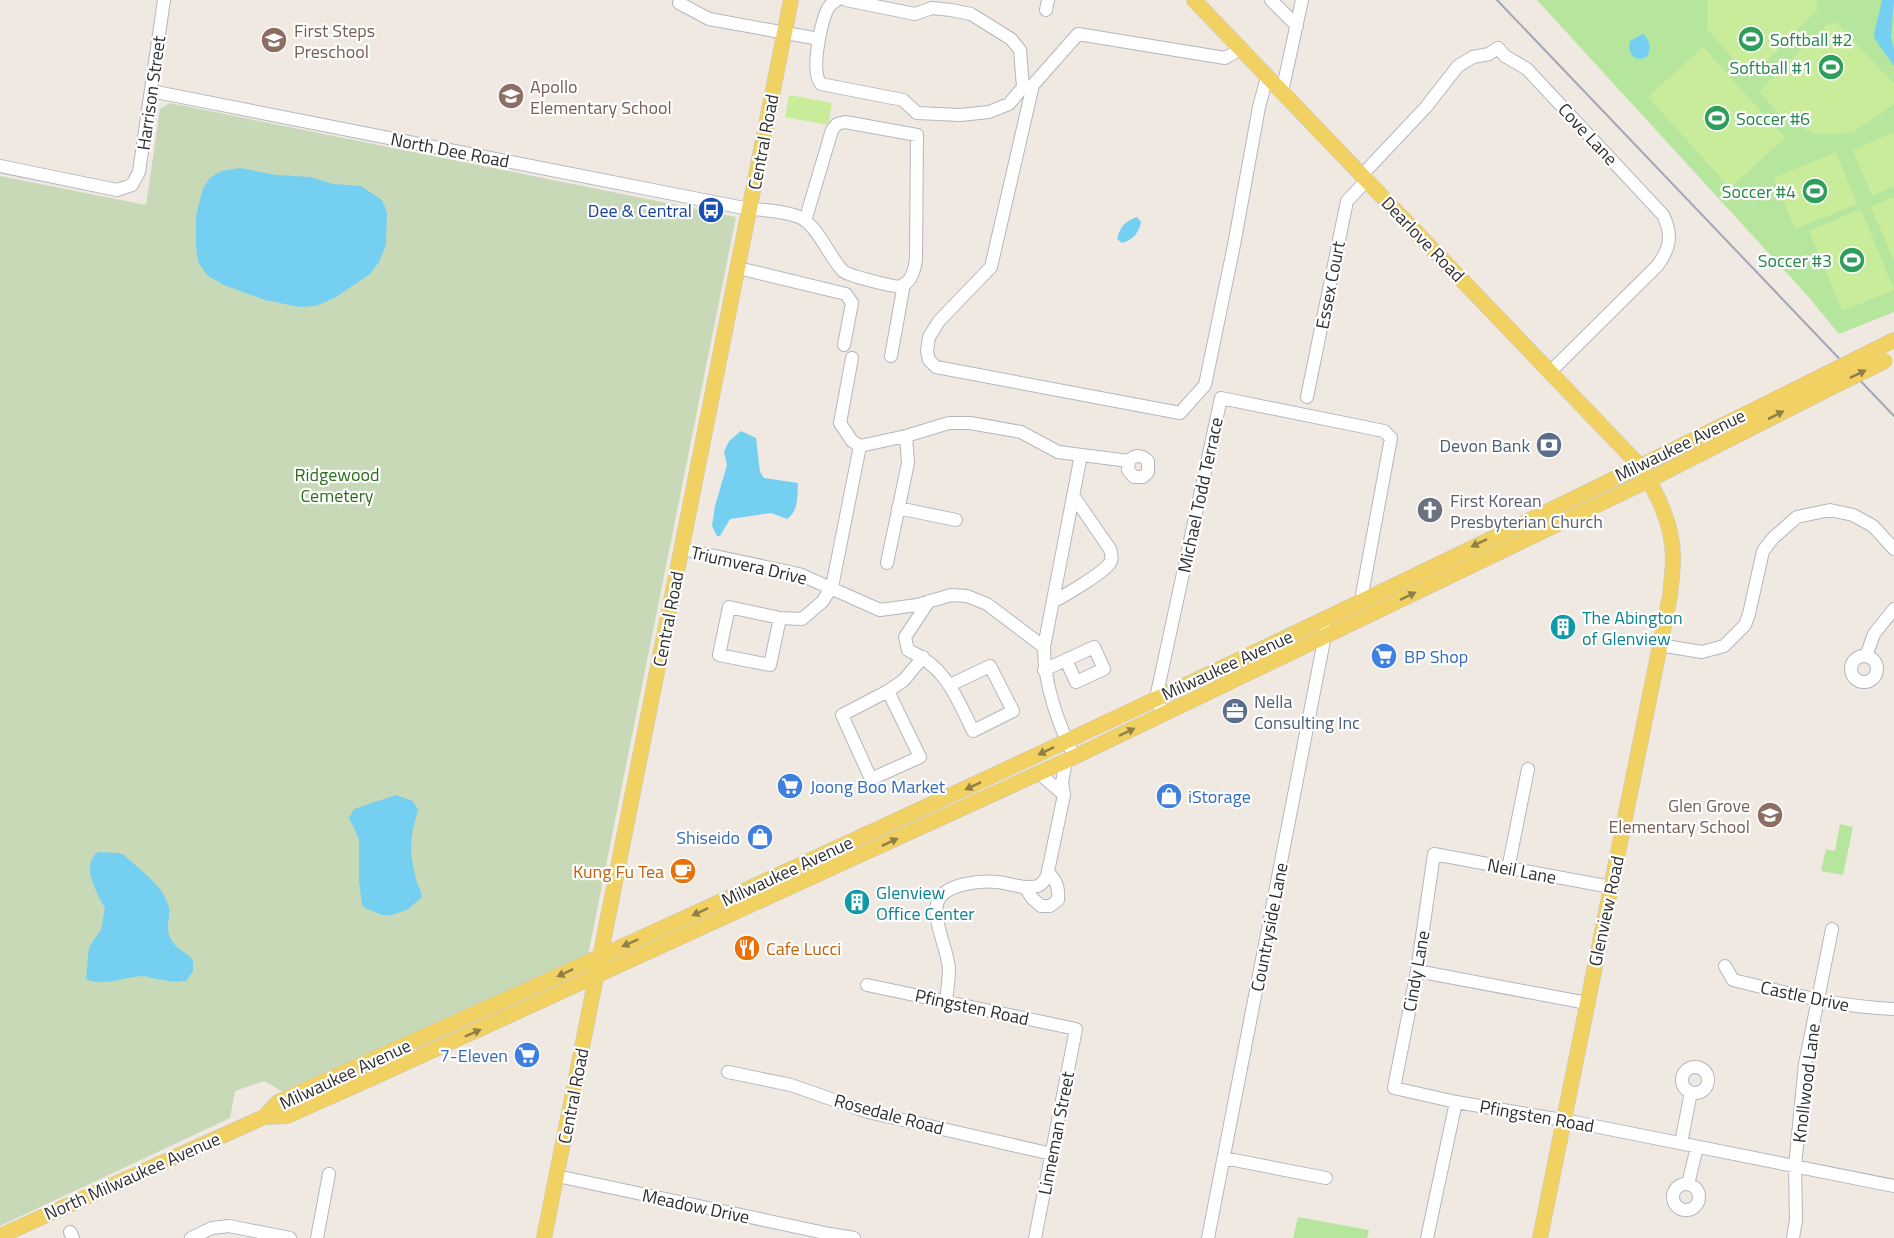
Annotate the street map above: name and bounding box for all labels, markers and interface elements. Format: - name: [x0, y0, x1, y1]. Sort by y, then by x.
- place label: First Steps Preschool: [294, 17, 375, 65]
- sports icon: Softball #2: [1736, 24, 1766, 54]
- school or university icon: First Steps Preschool: [259, 25, 289, 55]
- place label: Softball #2: [1770, 26, 1852, 53]
- street label: Harrison Street: [130, 33, 172, 152]
- sports icon: Softball #1: [1816, 52, 1846, 82]
- place label: Softball #1: [1730, 54, 1812, 81]
- place label: Apollo Elementary School: [530, 73, 672, 121]
- school or university icon: Apollo Elementary School: [496, 81, 526, 111]
- street label: Central Road: [740, 92, 786, 192]
- street label: Cove Lane: [1552, 97, 1624, 171]
- sports icon: Soccer #6: [1702, 103, 1732, 133]
- place label: Soccer #6: [1736, 105, 1810, 132]
- street label: North Dee Road: [388, 125, 512, 175]
- sports icon: Soccer #4: [1800, 176, 1830, 206]
- place label: Soccer #4: [1722, 178, 1796, 205]
- street label: Dearlove Road: [1375, 190, 1471, 288]
- bus stop icon: Dee & Central: [696, 195, 726, 225]
- place label: Dee & Central: [588, 197, 692, 224]
- street label: Essex Court: [1308, 238, 1352, 331]
- sports icon: Soccer #3: [1837, 245, 1867, 275]
- place label: Soccer #3: [1758, 247, 1832, 274]
- one-way arrow: [1849, 370, 1866, 379]
- street label: Milwaukee Avenue: [1610, 402, 1750, 488]
- one-way arrow: [1767, 411, 1784, 420]
- street label: Michael Todd Terrace: [1170, 415, 1230, 575]
- bank icon: Devon Bank: [1534, 430, 1564, 460]
- place label: Devon Bank: [1439, 432, 1530, 459]
- park label: Ridgewood Cemetery: [295, 461, 379, 509]
- place label: First Korean Presbyterian Church: [1450, 487, 1603, 535]
- church icon: First Korean Presbyterian Church: [1415, 495, 1445, 525]
- street label: Triumvera Drive: [688, 538, 810, 592]
- one-way arrow: [1471, 539, 1488, 548]
- street label: Central Road: [645, 569, 691, 669]
- one-way arrow: [1399, 592, 1416, 601]
- place label: The Abington of Glenview: [1582, 604, 1683, 652]
- building icon: The Abington of Glenview: [1548, 612, 1578, 642]
- street label: Milwaukee Avenue: [1157, 623, 1297, 707]
- supermarket icon: BP Shop: [1369, 641, 1399, 671]
- place label: BP Shop: [1404, 643, 1468, 670]
- place label: Nella Consulting Inc: [1254, 688, 1360, 736]
- office icon: Nella Consulting Inc: [1220, 696, 1250, 726]
- one-way arrow: [1119, 727, 1136, 736]
- one-way arrow: [1038, 746, 1055, 756]
- supermarket icon: Joong Boo Market: [775, 771, 805, 801]
- place label: Joong Boo Market: [810, 773, 946, 800]
- one-way arrow: [964, 781, 981, 790]
- shop icon: iStorage: [1154, 781, 1184, 811]
- place label: iStorage: [1188, 783, 1251, 810]
- place label: Glen Grove Elementary School: [1608, 792, 1750, 840]
- school or university icon: Glen Grove Elementary School: [1755, 800, 1785, 830]
- shop icon: Shiseido: [745, 822, 775, 852]
- place label: Shiseido: [676, 824, 740, 851]
- street label: Milwaukee Avenue: [717, 829, 857, 913]
- one-way arrow: [882, 837, 899, 846]
- street label: Neil Lane: [1485, 851, 1559, 891]
- street label: Glenview Road: [1581, 853, 1631, 969]
- cafe icon: Kung Fu Tea: [668, 856, 698, 886]
- place label: Kung Fu Tea: [573, 858, 664, 885]
- street label: Countryside Lane: [1243, 860, 1295, 994]
- place label: Glenview Office Center: [876, 879, 974, 927]
- building icon: Glenview Office Center: [842, 887, 872, 917]
- one-way arrow: [691, 907, 708, 916]
- street label: Cindy Lane: [1396, 928, 1436, 1014]
- restaurant icon: Cafe Lucci: [732, 933, 762, 963]
- place label: Cafe Lucci: [766, 935, 841, 962]
- one-way arrow: [621, 939, 638, 948]
- one-way arrow: [557, 968, 574, 977]
- street label: Castle Drive: [1758, 973, 1852, 1019]
- street label: Pfingsten Road: [913, 982, 1031, 1032]
- street label: Knollwood Lane: [1785, 1022, 1827, 1144]
- one-way arrow: [464, 1028, 482, 1038]
- street label: Milwaukee Avenue: [275, 1032, 415, 1116]
- supermarket icon: 7-Eleven: [512, 1040, 542, 1070]
- place label: 7-Eleven: [440, 1042, 508, 1069]
- street label: Central Road: [550, 1046, 596, 1146]
- street label: Linneman Street: [1031, 1068, 1081, 1197]
- street label: Rosedale Road: [831, 1086, 947, 1142]
- street label: Pfingsten Road: [1478, 1093, 1596, 1139]
- street label: North Milwaukee Avenue: [40, 1125, 224, 1227]
- street label: Meadow Drive: [640, 1181, 752, 1231]

